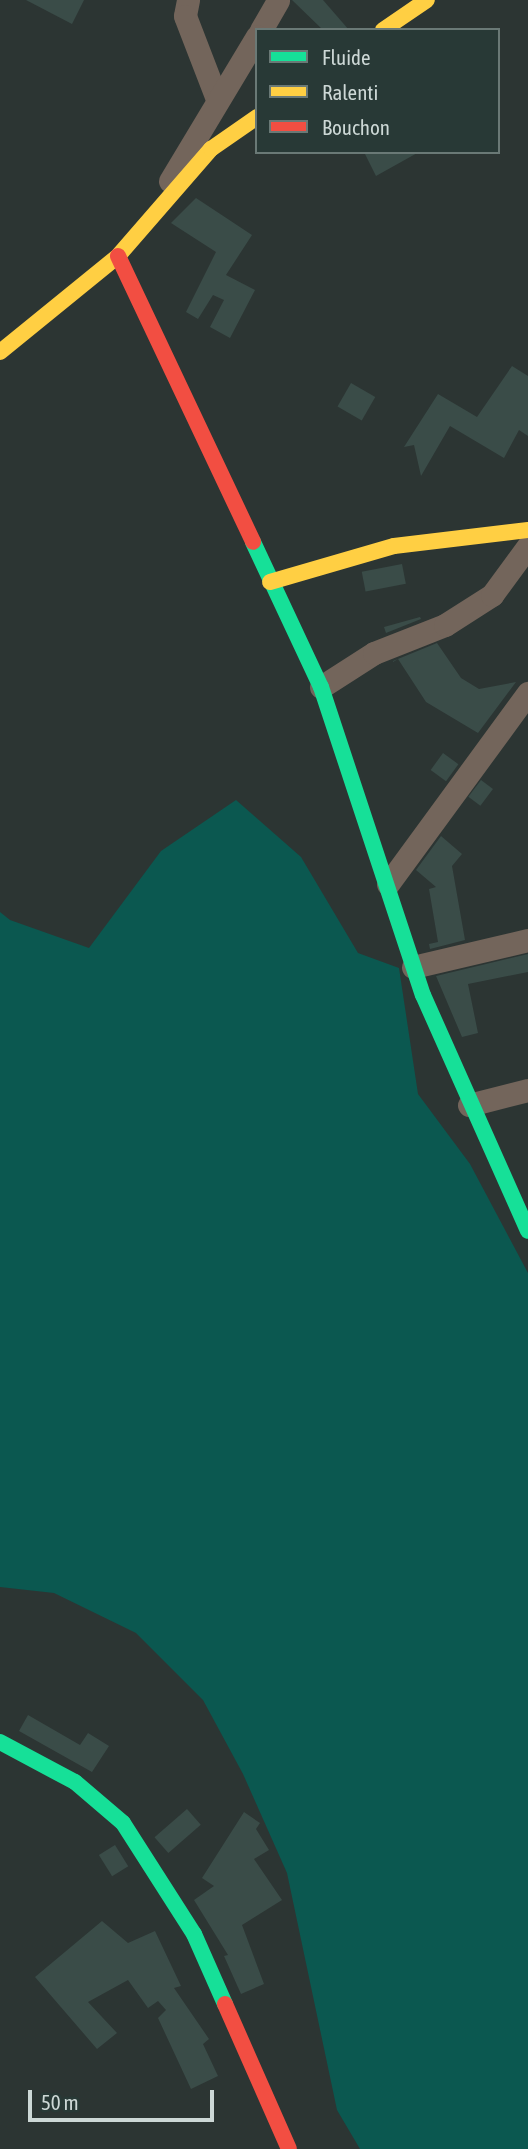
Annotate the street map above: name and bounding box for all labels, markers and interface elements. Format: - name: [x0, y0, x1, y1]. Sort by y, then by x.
- legend: [255, 28, 500, 154]
- text: Fluide: [322, 45, 371, 69]
- text: Ralenti: [322, 80, 378, 104]
- text: Bouchon: [322, 115, 390, 139]
- scale bar: [32, 2076, 217, 2120]
- text: 50 m: [41, 2090, 79, 2114]

